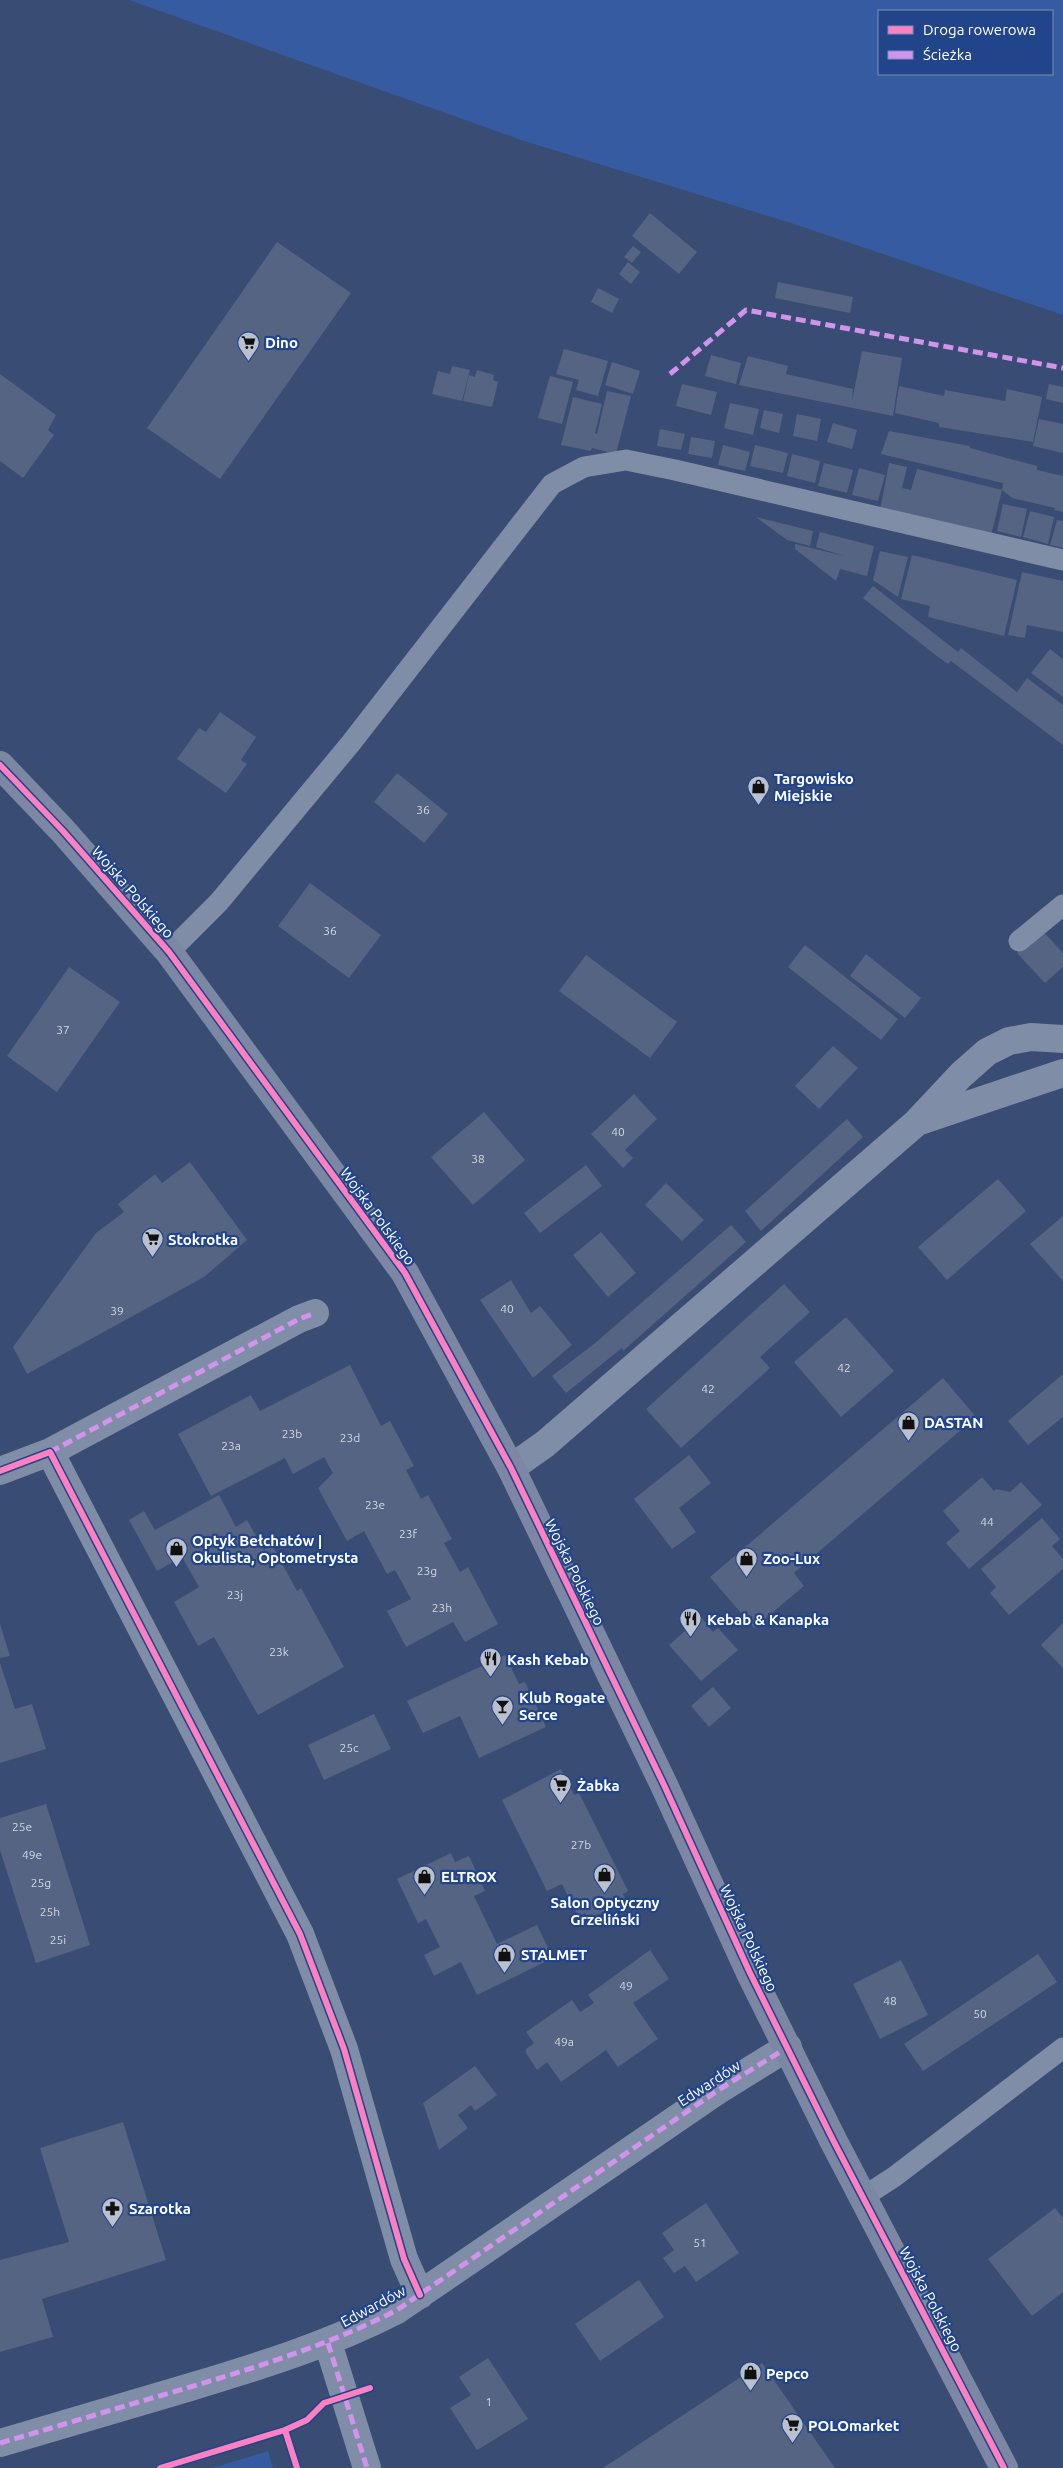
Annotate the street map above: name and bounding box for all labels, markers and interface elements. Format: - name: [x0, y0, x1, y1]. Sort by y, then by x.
- legend: [878, 10, 1053, 75]
- text: Droga rowerowa: [923, 21, 1036, 38]
- text: Ścieżka: [923, 46, 972, 63]
- supermarket icon: Dino: [237, 330, 261, 361]
- place label: Dino: [265, 334, 298, 351]
- place label: Targowisko Miejskie: [774, 770, 854, 804]
- shop icon: Targowisko Miejskie: [746, 775, 770, 806]
- house number: 36: [416, 803, 430, 816]
- street label: Wojska Polskiego: [88, 843, 178, 941]
- house number: 36: [323, 924, 337, 937]
- house number: 37: [56, 1023, 70, 1036]
- house number: 40: [611, 1125, 625, 1138]
- house number: 38: [471, 1152, 485, 1165]
- street label: Wojska Polskiego: [337, 1164, 419, 1268]
- supermarket icon: Stokrotka: [140, 1227, 164, 1258]
- place label: Stokrotka: [168, 1231, 238, 1248]
- house number: 40: [500, 1302, 514, 1315]
- house number: 39: [110, 1304, 124, 1317]
- house number: 42: [837, 1361, 851, 1374]
- house number: 42: [701, 1382, 715, 1395]
- shop icon: DASTAN: [896, 1410, 920, 1441]
- place label: DASTAN: [924, 1414, 983, 1431]
- house number: 23b: [282, 1427, 302, 1440]
- house number: 23d: [340, 1431, 360, 1444]
- house number: 23a: [221, 1439, 241, 1452]
- house number: 23e: [365, 1498, 385, 1511]
- house number: 44: [980, 1515, 994, 1528]
- street label: Wojska Polskiego: [542, 1516, 608, 1628]
- house number: 23f: [399, 1527, 417, 1540]
- place label: Optyk Bełchatów | Okulista, Optometrysta: [192, 1532, 358, 1566]
- shop icon: Optyk Bełchatów | Okulista, Optometrysta: [164, 1537, 188, 1568]
- shop icon: Zoo-Lux: [735, 1546, 759, 1577]
- place label: Zoo-Lux: [763, 1550, 820, 1567]
- house number: 23g: [417, 1564, 437, 1577]
- house number: 23j: [227, 1588, 243, 1601]
- house number: 23h: [432, 1601, 452, 1614]
- restaurant icon: Kebab & Kanapka: [679, 1607, 703, 1638]
- place label: Kebab & Kanapka: [707, 1611, 829, 1628]
- house number: 23k: [269, 1645, 289, 1658]
- restaurant icon: Kash Kebab: [479, 1647, 503, 1678]
- place label: Kash Kebab: [507, 1651, 589, 1668]
- place label: Klub Rogate Serce: [519, 1689, 605, 1723]
- bar icon: Klub Rogate Serce: [491, 1694, 515, 1725]
- house number: 25c: [339, 1741, 359, 1754]
- supermarket icon: Żabka: [549, 1773, 573, 1804]
- place label: Żabka: [577, 1777, 620, 1794]
- house number: 25e: [12, 1820, 32, 1833]
- house number: 27b: [571, 1838, 591, 1851]
- house number: 49e: [22, 1848, 42, 1861]
- shop icon: Salon Optyczny Grzeliński: [593, 1862, 617, 1893]
- shop icon: ELTROX: [413, 1864, 437, 1895]
- place label: ELTROX: [441, 1868, 497, 1885]
- house number: 25g: [31, 1876, 51, 1889]
- street label: Wojska Polskiego: [717, 1882, 781, 1994]
- place label: Salon Optyczny Grzeliński: [550, 1894, 660, 1928]
- house number: 25h: [40, 1905, 60, 1918]
- house number: 25i: [50, 1933, 66, 1946]
- shop icon: STALMET: [493, 1942, 517, 1973]
- place label: STALMET: [521, 1946, 587, 1963]
- house number: 49: [619, 1979, 633, 1992]
- house number: 48: [883, 1994, 897, 2007]
- house number: 50: [973, 2007, 987, 2020]
- house number: 49a: [554, 2035, 574, 2048]
- street label: Edwardów: [674, 2056, 744, 2110]
- pharmacy icon: Szarotka: [101, 2196, 125, 2227]
- place label: Szarotka: [129, 2200, 191, 2217]
- house number: 51: [693, 2236, 707, 2249]
- street label: Wojska Polskiego: [896, 2244, 966, 2354]
- street label: Edwardów: [338, 2282, 409, 2330]
- shop icon: Pepco: [738, 2361, 762, 2392]
- place label: Pepco: [766, 2365, 809, 2382]
- house number: 1: [486, 2395, 492, 2408]
- supermarket icon: POLOmarket: [780, 2413, 804, 2444]
- place label: POLOmarket: [808, 2417, 900, 2434]

